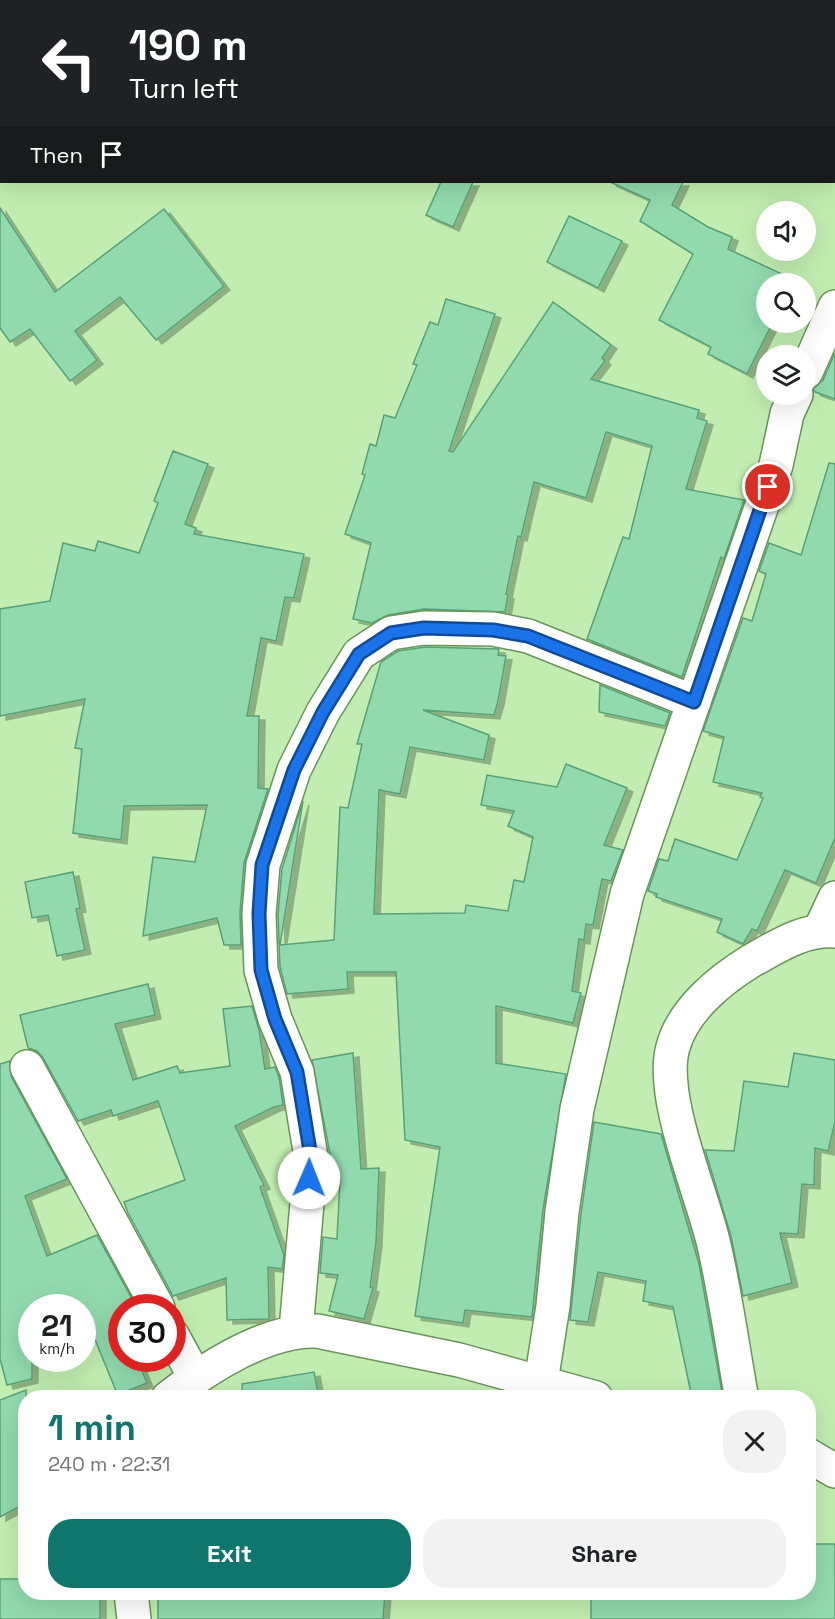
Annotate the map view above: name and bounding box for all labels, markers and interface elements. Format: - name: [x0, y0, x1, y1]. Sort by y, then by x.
- text: 190 m: [129, 19, 248, 72]
- icon: left: [30, 24, 108, 102]
- text: Turn left: [129, 71, 239, 106]
- icon: arrive: [95, 138, 128, 171]
- text: Then: [30, 141, 83, 169]
- map controls: [756, 201, 816, 405]
- button: sound: [756, 201, 816, 261]
- button: search: [756, 273, 816, 333]
- button: layers: [756, 345, 816, 405]
- pin: [742, 461, 793, 512]
- icon: arrive: [751, 470, 784, 503]
- position arrow: [277, 1146, 341, 1210]
- speed limit sign: 30: [108, 1294, 186, 1372]
- text: 21: [41, 1306, 73, 1345]
- text: km/h: [39, 1339, 75, 1358]
- text: 1 min: [48, 1405, 136, 1451]
- button: close: [723, 1410, 786, 1473]
- text: 240 m · 22:31: [48, 1451, 170, 1477]
- button: Exit: [48, 1519, 411, 1588]
- button: Share: [423, 1519, 786, 1588]

